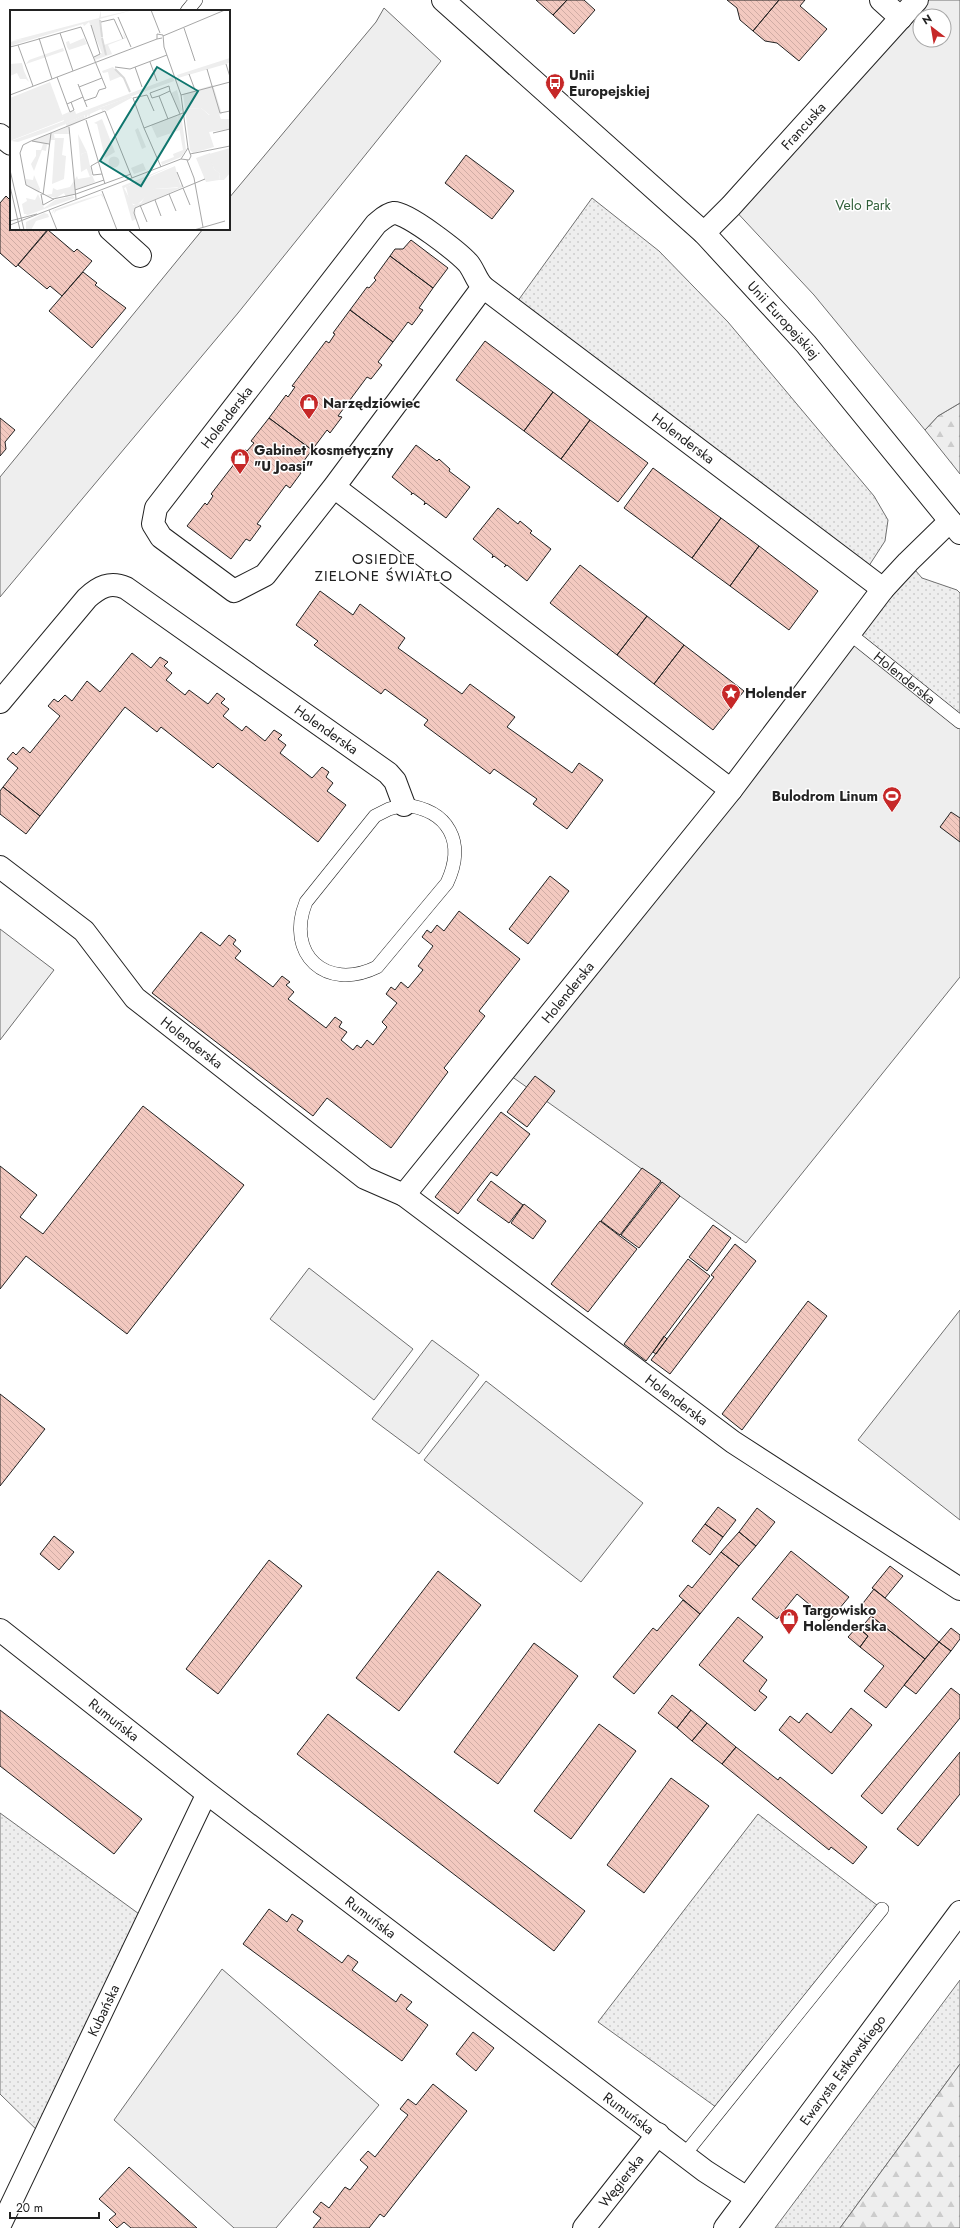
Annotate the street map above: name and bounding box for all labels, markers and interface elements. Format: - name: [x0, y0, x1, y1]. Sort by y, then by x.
- north arrow: [912, 8, 952, 48]
- inset map: [10, 10, 230, 230]
- text: N: [919, 10, 935, 29]
- place label: Unii Europejskiej: [569, 65, 650, 101]
- bus stop icon: Unii Europejskiej: [544, 72, 566, 100]
- street label: Francuska: [776, 98, 830, 154]
- park label: Velo Park: [835, 195, 892, 215]
- street label: Unii Europejskiej: [743, 276, 825, 364]
- street label: Holenderska: [196, 382, 257, 453]
- shop icon: Narzędziowiec: [298, 392, 320, 420]
- place label: Narzędziowiec: [323, 393, 420, 413]
- street label: Holenderska: [648, 408, 719, 469]
- place label: Gabinet kosmetyczny "U Joasi": [254, 440, 394, 476]
- shop icon: Gabinet kosmetyczny "U Joasi": [229, 447, 251, 475]
- district label: OSIEDLE ZIELONE ŚWIATŁO: [315, 548, 453, 587]
- street label: Holenderska: [869, 647, 940, 709]
- place icon: Holender: [720, 682, 742, 710]
- place label: Holender: [745, 683, 807, 703]
- street label: Holenderska: [290, 700, 362, 759]
- sports icon: Bulodrom Linum: [881, 785, 903, 813]
- place label: Bulodrom Linum: [772, 786, 878, 806]
- street label: Holenderska: [537, 957, 599, 1027]
- street label: Holenderska: [157, 1012, 227, 1073]
- street label: Holenderska: [641, 1370, 712, 1430]
- place label: Targowisko Holenderska: [803, 1600, 887, 1636]
- shop icon: Targowisko Holenderska: [778, 1607, 800, 1635]
- street label: Rumuńska: [84, 1693, 143, 1746]
- street label: Rumuńska: [341, 1891, 400, 1943]
- street label: Kubańska: [82, 1981, 124, 2040]
- street label: Ewarysta Estkowskiego: [795, 2010, 891, 2129]
- street label: Rumuńska: [599, 2087, 658, 2139]
- street label: Węgierska: [594, 2150, 648, 2211]
- scale bar: [10, 2194, 99, 2220]
- text: 20 m: [16, 2199, 43, 2217]

